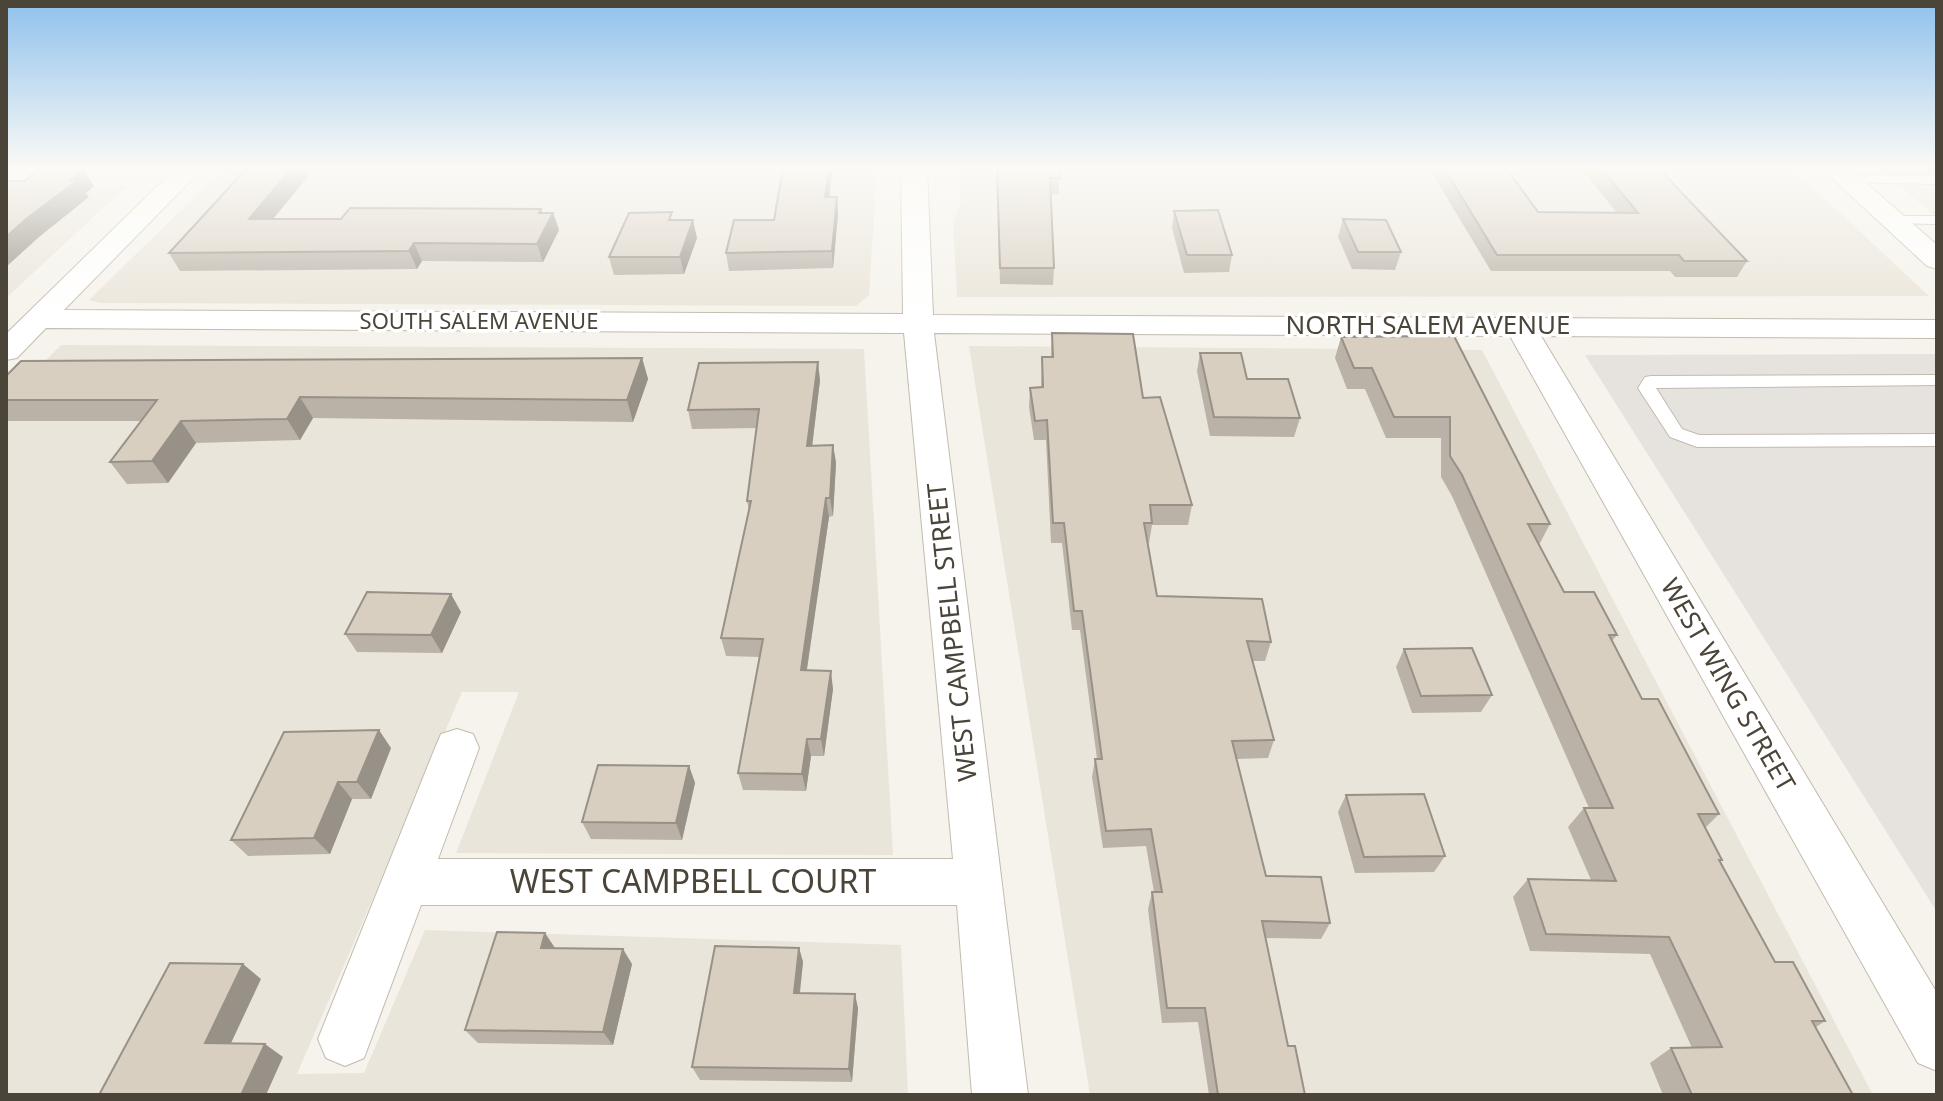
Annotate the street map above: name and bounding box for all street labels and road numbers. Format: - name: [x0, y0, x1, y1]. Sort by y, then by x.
- street label: SOUTH SALEM AVENUE: [360, 305, 598, 335]
- street label: NORTH SALEM AVENUE: [1286, 306, 1570, 342]
- street label: WEST CAMPBELL STREET: [917, 480, 985, 783]
- street label: WEST WING STREET: [1653, 571, 1805, 798]
- street label: WEST CAMPBELL COURT: [510, 859, 876, 902]

